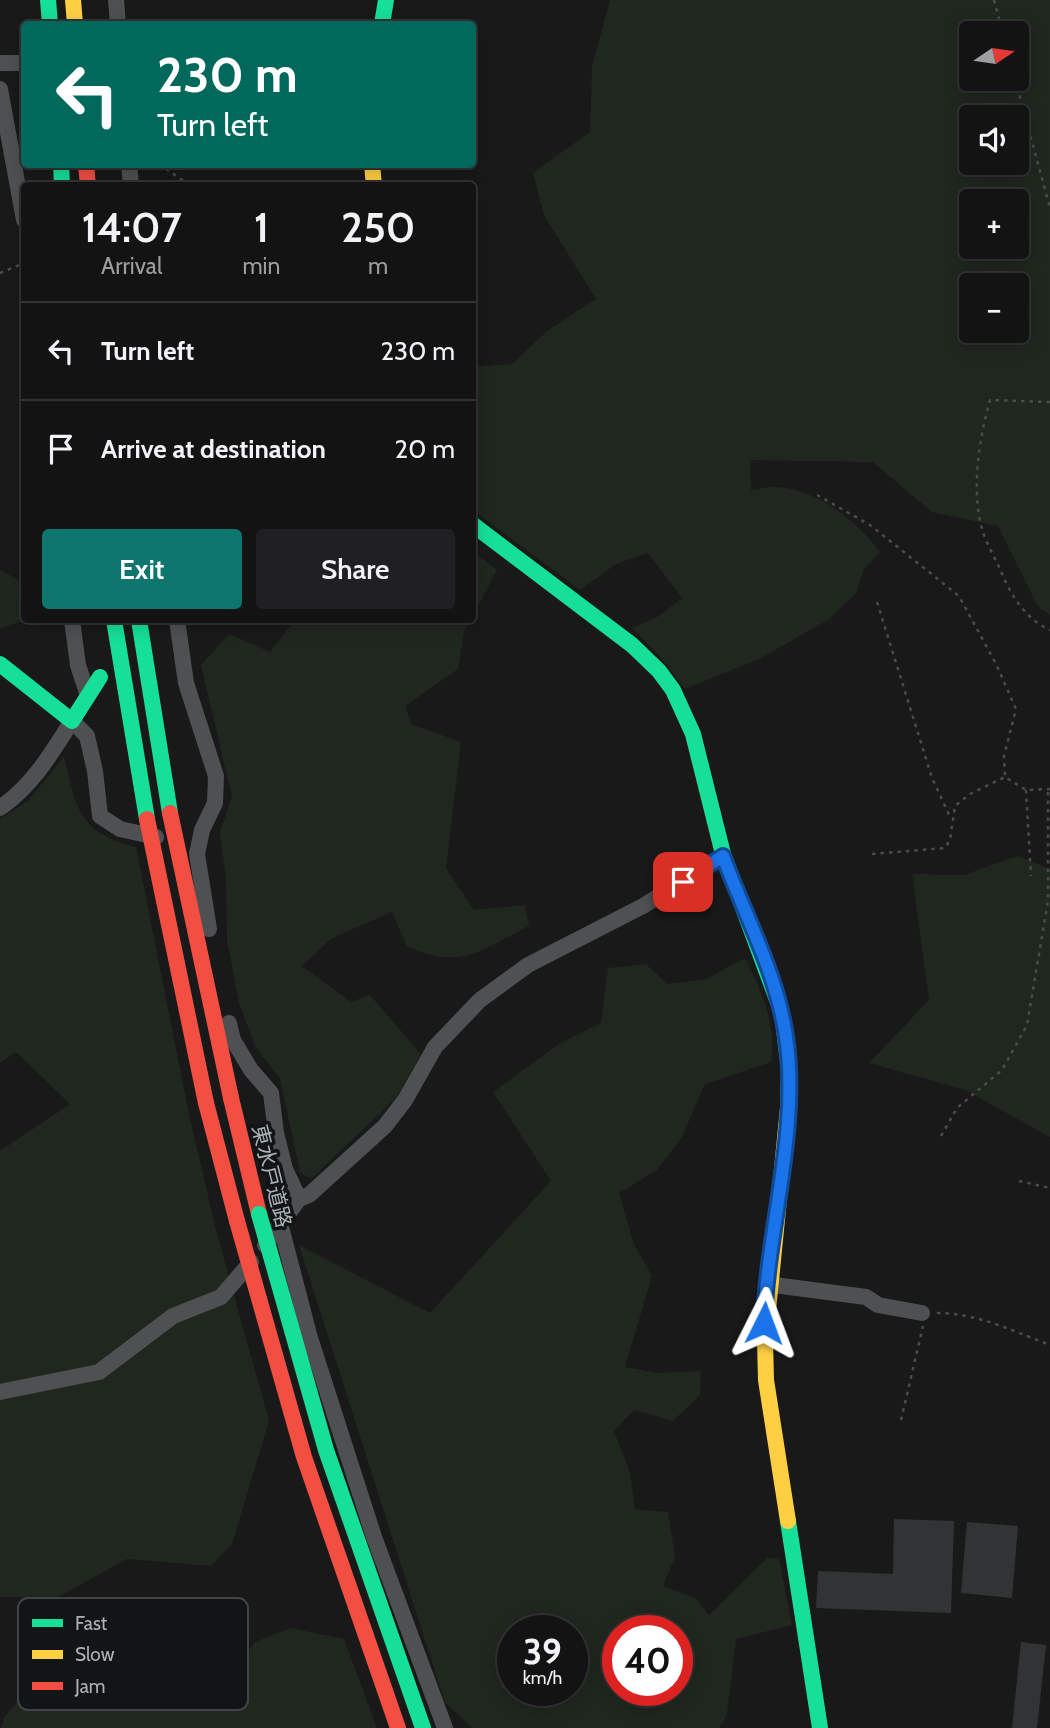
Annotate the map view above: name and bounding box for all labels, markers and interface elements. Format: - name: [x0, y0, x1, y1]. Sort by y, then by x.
- north arrow: [959, 21, 1029, 91]
- map controls: [959, 21, 1029, 343]
- text: 230 m: [157, 45, 298, 104]
- icon: left: [42, 49, 133, 140]
- text: Turn left: [157, 105, 268, 144]
- button: sound: [959, 105, 1029, 175]
- button: +: [959, 189, 1029, 259]
- text: 14:07: [82, 201, 182, 253]
- text: 1: [254, 201, 269, 253]
- text: 250: [341, 201, 415, 253]
- text: Arrival: [101, 252, 162, 280]
- text: min: [242, 252, 280, 280]
- text: m: [368, 252, 388, 280]
- button: −: [959, 273, 1029, 343]
- icon: left: [42, 332, 80, 370]
- text: Turn left: [101, 335, 194, 367]
- text: 230 m: [381, 335, 455, 367]
- icon: arrive: [42, 430, 80, 468]
- text: Arrive at destination: [101, 433, 326, 465]
- text: 20 m: [395, 433, 455, 465]
- button: Exit: [42, 529, 242, 609]
- button: Share: [256, 529, 455, 609]
- pin: [653, 852, 713, 912]
- icon: arrive: [664, 863, 702, 901]
- street label: 東水戸道路: [247, 1122, 297, 1230]
- position arrow: [727, 1286, 801, 1360]
- legend: [18, 1598, 248, 1710]
- text: Fast: [75, 1612, 108, 1635]
- speed limit sign: 40: [602, 1615, 693, 1706]
- text: 39: [523, 1630, 562, 1673]
- text: Slow: [75, 1643, 115, 1666]
- text: km/h: [523, 1667, 562, 1689]
- text: Jam: [74, 1675, 105, 1698]

